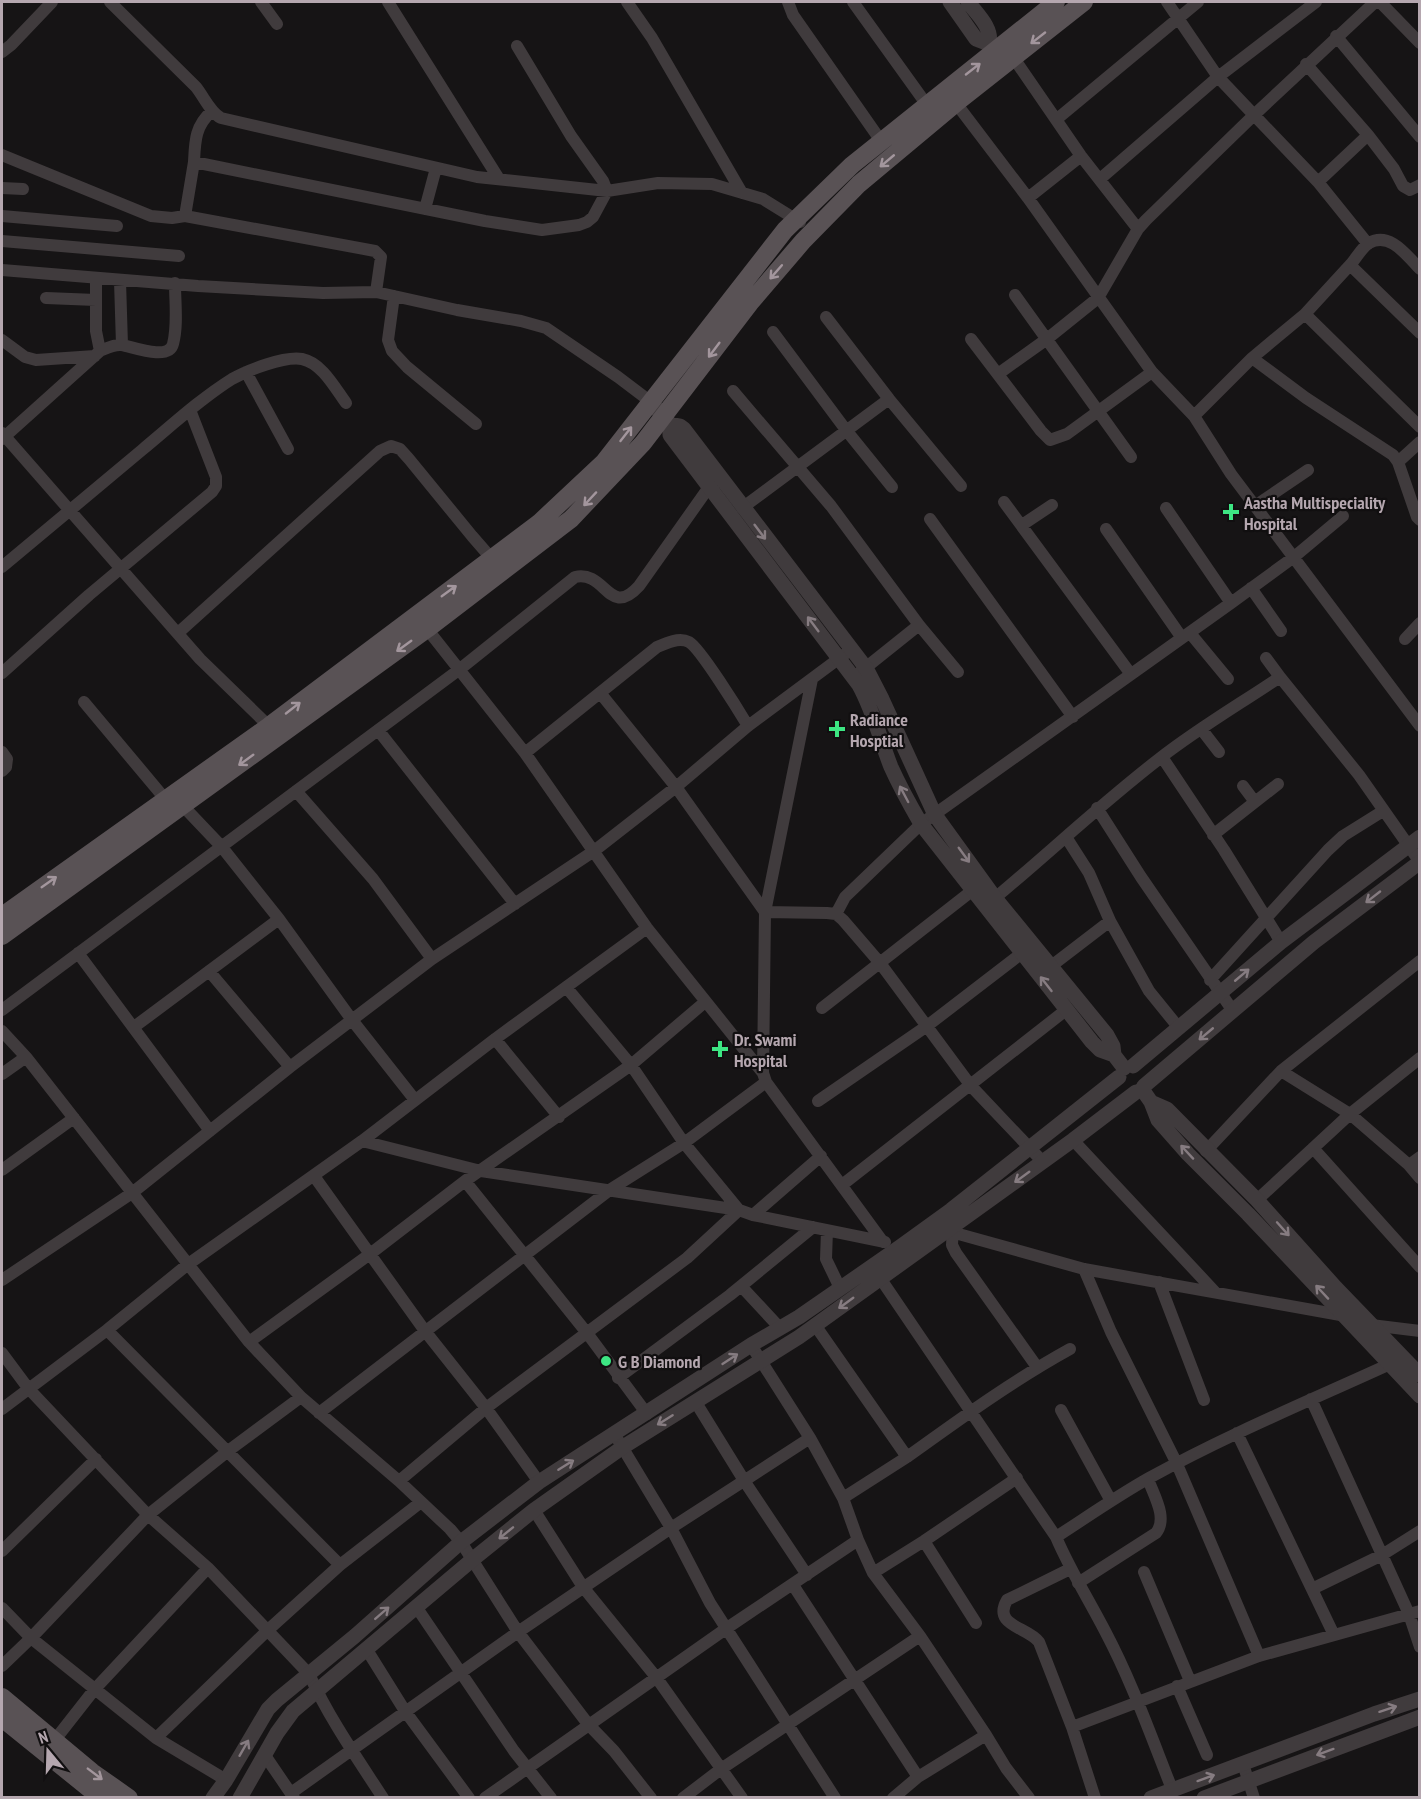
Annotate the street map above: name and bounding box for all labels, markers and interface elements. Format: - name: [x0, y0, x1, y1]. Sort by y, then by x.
- one-way arrow: [1030, 31, 1046, 44]
- one-way arrow: [965, 63, 981, 76]
- one-way arrow: [879, 154, 895, 167]
- one-way arrow: [769, 264, 783, 279]
- one-way arrow: [708, 341, 721, 357]
- one-way arrow: [619, 427, 632, 443]
- place label: Aastha Multispeciality Hospital: [1243, 491, 1386, 535]
- one-way arrow: [582, 492, 597, 507]
- marker: Aastha Multispeciality Hospital: [1222, 503, 1240, 521]
- one-way arrow: [754, 523, 767, 539]
- one-way arrow: [441, 584, 457, 597]
- one-way arrow: [807, 616, 820, 632]
- one-way arrow: [397, 640, 413, 652]
- one-way arrow: [285, 701, 301, 714]
- place label: Radiance Hosptial: [850, 708, 908, 752]
- marker: Radiance Hosptial: [828, 720, 846, 738]
- one-way arrow: [238, 754, 254, 766]
- one-way arrow: [898, 786, 909, 804]
- one-way arrow: [957, 846, 970, 862]
- one-way arrow: [41, 876, 57, 889]
- one-way arrow: [1365, 891, 1381, 904]
- one-way arrow: [1234, 968, 1250, 981]
- one-way arrow: [1039, 976, 1052, 992]
- one-way arrow: [1199, 1027, 1214, 1041]
- place label: Dr. Swami Hospital: [734, 1028, 796, 1072]
- marker: Dr. Swami Hospital: [711, 1040, 729, 1058]
- one-way arrow: [1179, 1144, 1194, 1159]
- one-way arrow: [1014, 1171, 1030, 1183]
- one-way arrow: [1276, 1221, 1290, 1236]
- one-way arrow: [1315, 1285, 1329, 1300]
- one-way arrow: [839, 1297, 855, 1309]
- place label: G B Diamond: [618, 1350, 700, 1373]
- one-way arrow: [721, 1353, 738, 1365]
- marker: G B Diamond: [599, 1354, 613, 1368]
- one-way arrow: [657, 1415, 674, 1427]
- one-way arrow: [557, 1458, 574, 1470]
- one-way arrow: [498, 1526, 514, 1539]
- one-way arrow: [374, 1606, 389, 1620]
- one-way arrow: [1378, 1703, 1397, 1714]
- north arrow: [18, 1721, 78, 1781]
- text: N: [36, 1726, 50, 1748]
- one-way arrow: [238, 1740, 250, 1757]
- one-way arrow: [1317, 1748, 1335, 1759]
- one-way arrow: [87, 1768, 103, 1780]
- one-way arrow: [1196, 1771, 1215, 1782]

